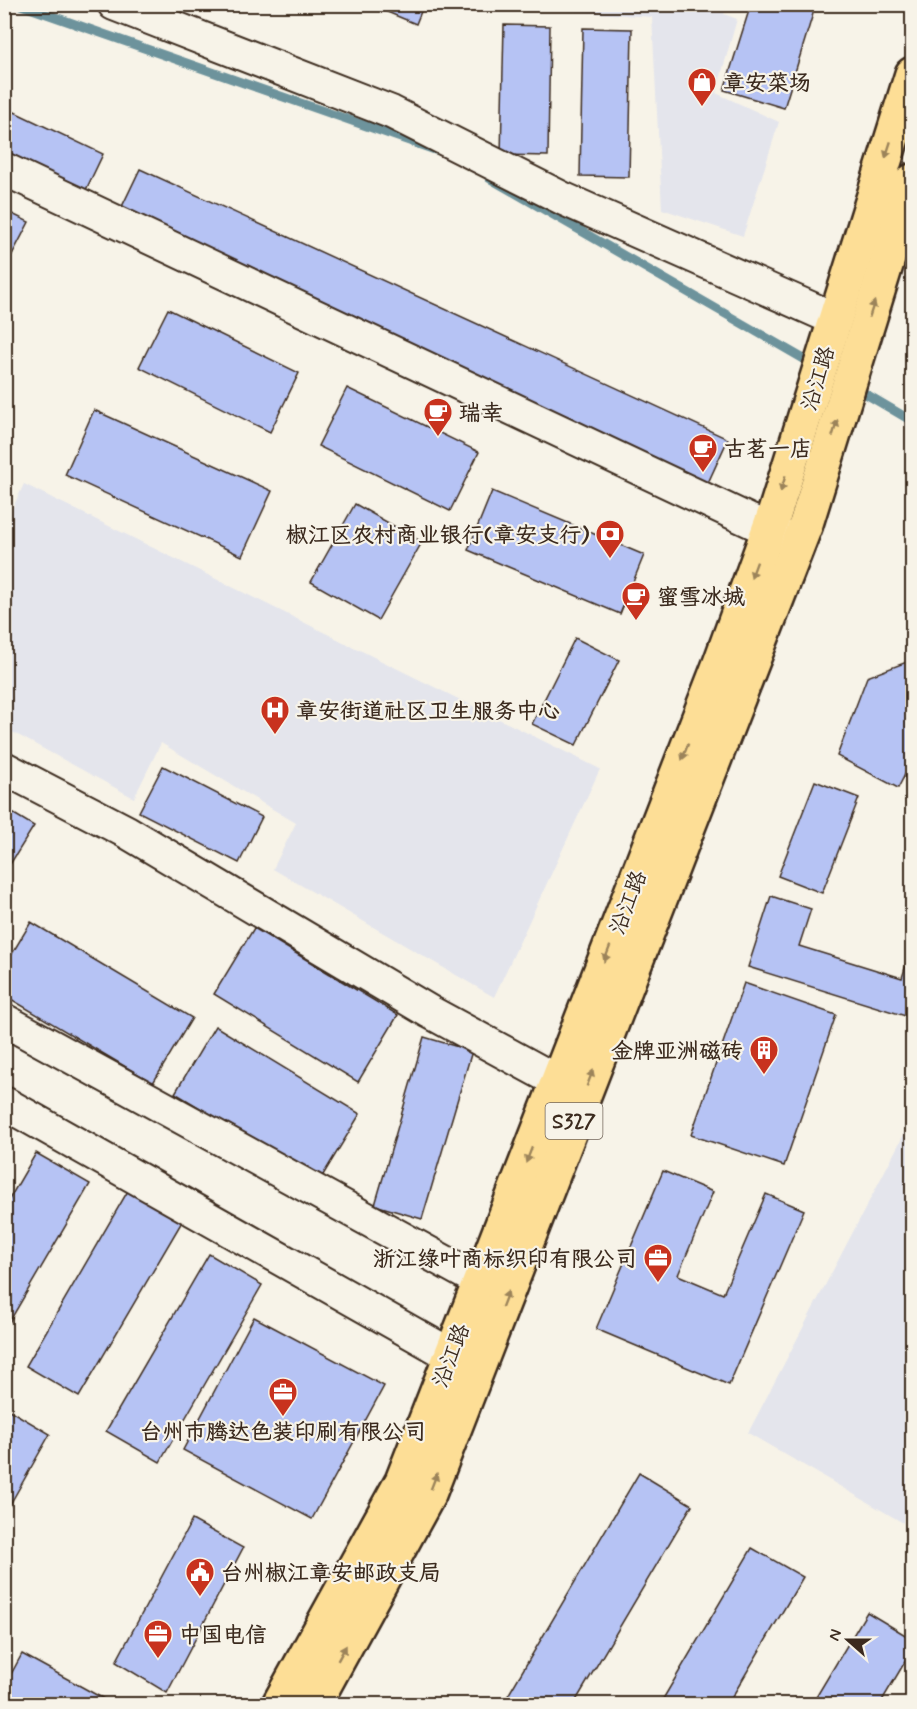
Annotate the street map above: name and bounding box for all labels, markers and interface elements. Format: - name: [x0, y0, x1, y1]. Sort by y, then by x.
- shop icon: 章安菜场: [686, 66, 718, 108]
- place label: 章安菜场: [723, 70, 811, 98]
- one-way arrow: [883, 141, 893, 159]
- one-way arrow: [868, 300, 877, 318]
- street label: 沿江路: [796, 343, 842, 414]
- cafe icon: 瑞幸: [422, 396, 454, 438]
- place label: 瑞幸: [459, 400, 503, 428]
- one-way arrow: [831, 419, 840, 437]
- cafe icon: 古茗一店: [687, 432, 719, 474]
- place label: 古茗一店: [724, 436, 812, 464]
- one-way arrow: [778, 475, 788, 493]
- bank icon: 椒江区农村商业银行(章安支行): [594, 518, 626, 560]
- place label: 椒江区农村商业银行(章安支行): [286, 522, 589, 550]
- one-way arrow: [748, 561, 758, 579]
- cafe icon: 蜜雪冰城: [620, 580, 652, 622]
- place label: 蜜雪冰城: [657, 584, 745, 612]
- hospital icon: 章安街道社区卫生服务中心: [259, 694, 291, 736]
- place label: 章安街道社区卫生服务中心: [296, 698, 560, 726]
- one-way arrow: [680, 743, 689, 761]
- street label: 沿江路: [604, 867, 654, 939]
- one-way arrow: [602, 945, 612, 963]
- building icon: 金牌亚洲磁砖: [748, 1034, 780, 1076]
- place label: 金牌亚洲磁砖: [611, 1038, 743, 1066]
- one-way arrow: [586, 1069, 596, 1087]
- road number: S327: [546, 1103, 602, 1139]
- one-way arrow: [524, 1146, 533, 1164]
- office icon: 浙江绿叶商标织印有限公司: [642, 1242, 674, 1284]
- place label: 浙江绿叶商标织印有限公司: [373, 1246, 637, 1274]
- one-way arrow: [500, 1290, 510, 1308]
- street label: 沿江路: [427, 1320, 477, 1392]
- office icon: 台州市腾达色装印刷有限公司: [267, 1376, 299, 1418]
- place label: 台州市腾达色装印刷有限公司: [140, 1419, 426, 1447]
- one-way arrow: [430, 1472, 439, 1490]
- public building icon: 台州椒江章安邮政支局: [184, 1556, 216, 1598]
- place label: 台州椒江章安邮政支局: [221, 1560, 441, 1588]
- north arrow: [818, 1610, 878, 1670]
- office icon: 中国电信: [142, 1618, 174, 1660]
- place label: 中国电信: [179, 1622, 267, 1650]
- text: N: [824, 1626, 847, 1644]
- one-way arrow: [337, 1644, 347, 1661]

